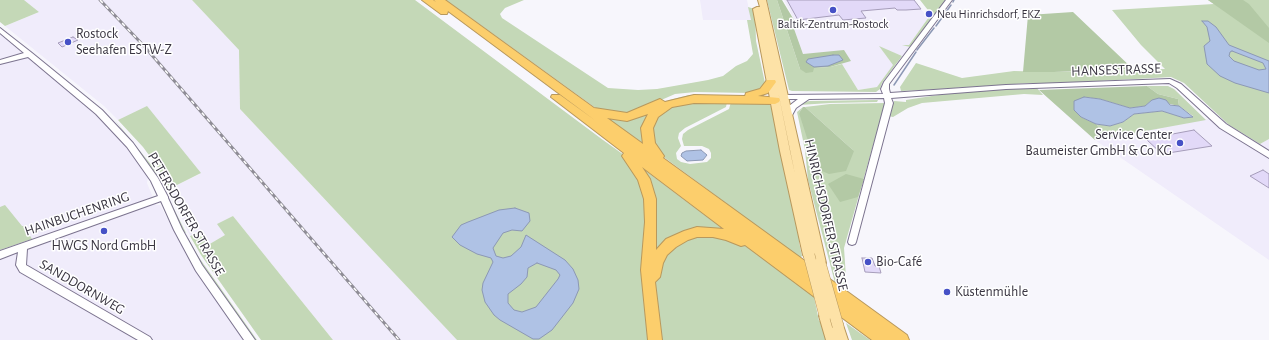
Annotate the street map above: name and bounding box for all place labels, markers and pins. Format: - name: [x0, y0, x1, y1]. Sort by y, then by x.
- marker: Baltik-Zentrum-Rostock: [828, 5, 838, 15]
- place label: Neu Hinrichsdorf, EKZ: [937, 7, 1040, 21]
- marker: Neu Hinrichsdorf, EKZ: [924, 9, 934, 19]
- place label: Baltik-Zentrum-Rostock: [777, 17, 889, 31]
- place label: Rostock Seehafen ESTW-Z: [76, 26, 172, 58]
- marker: Rostock Seehafen ESTW-Z: [63, 37, 73, 47]
- place label: Service Center Baumeister GmbH & Co KG: [1025, 127, 1172, 160]
- marker: Service Center Baumeister GmbH & Co KG: [1175, 138, 1185, 148]
- marker: HWGS Nord GmbH: [99, 226, 109, 236]
- place label: HWGS Nord GmbH: [52, 238, 156, 254]
- place label: Bio-Café: [876, 254, 922, 270]
- marker: Bio-Café: [863, 257, 873, 267]
- place label: Küstenmühle: [955, 284, 1028, 300]
- marker: Küstenmühle: [942, 287, 952, 297]

